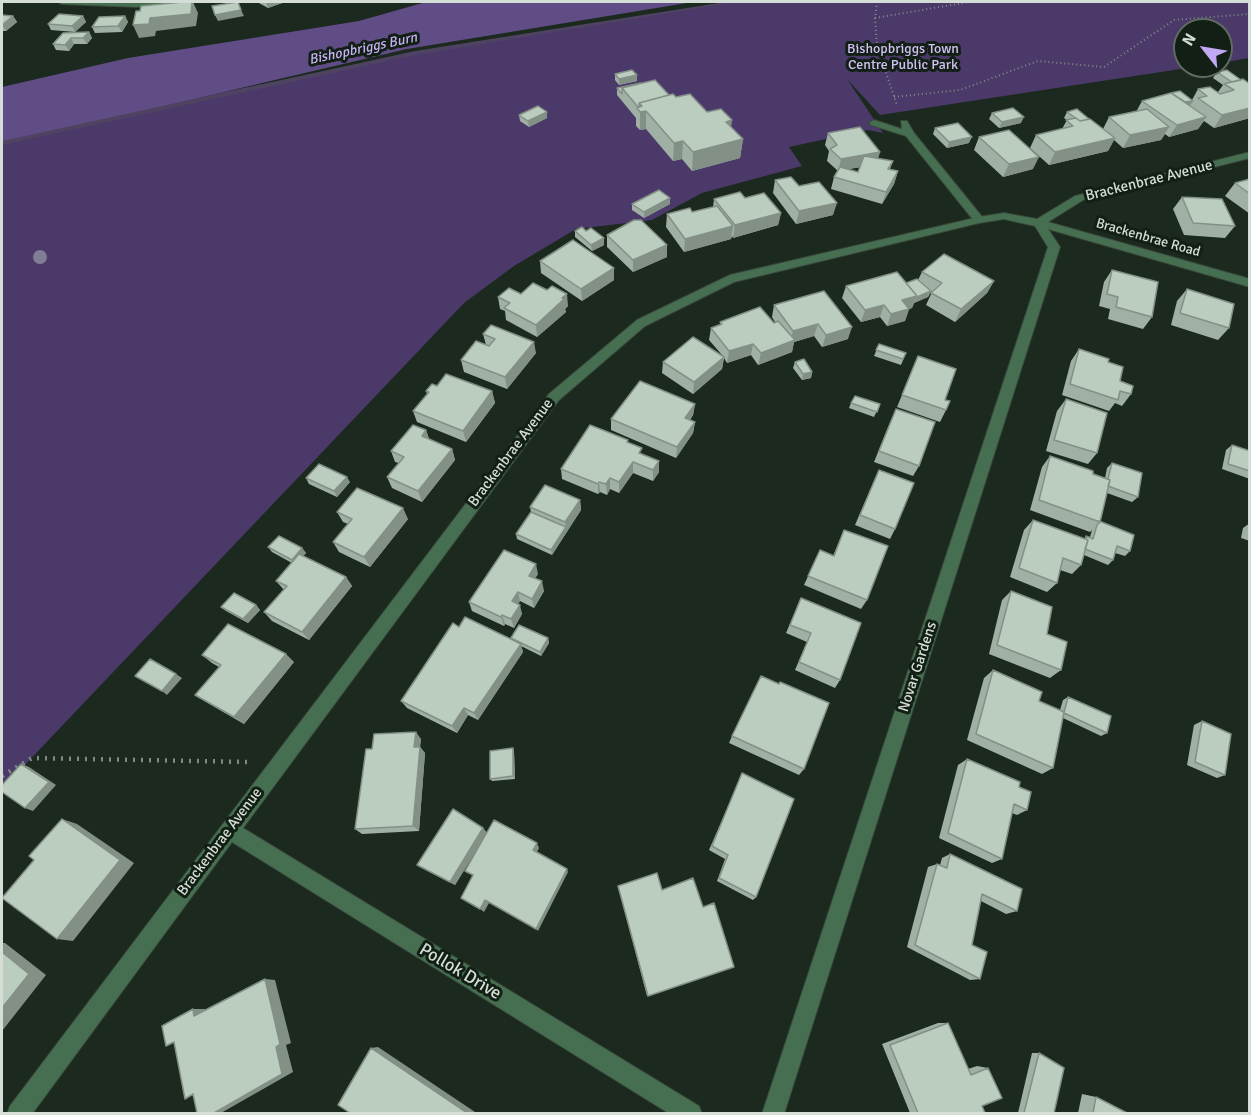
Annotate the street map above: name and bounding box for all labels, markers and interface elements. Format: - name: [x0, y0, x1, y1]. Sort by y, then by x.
- north arrow: [1173, 18, 1233, 78]
- water label: Bishopbriggs Burn: [307, 29, 419, 69]
- text: N: [1178, 30, 1201, 50]
- park label: Bishopbriggs Town Centre Public Park: [847, 41, 959, 74]
- street label: Brackenbrae Avenue: [1084, 156, 1214, 206]
- street label: Brackenbrae Road: [1094, 215, 1202, 261]
- street label: Brackenbrae Avenue: [465, 396, 557, 510]
- street label: Novar Gardens: [895, 620, 941, 714]
- street label: Brackenbrae Avenue: [174, 785, 266, 899]
- street label: Pollok Drive: [415, 939, 505, 1005]

